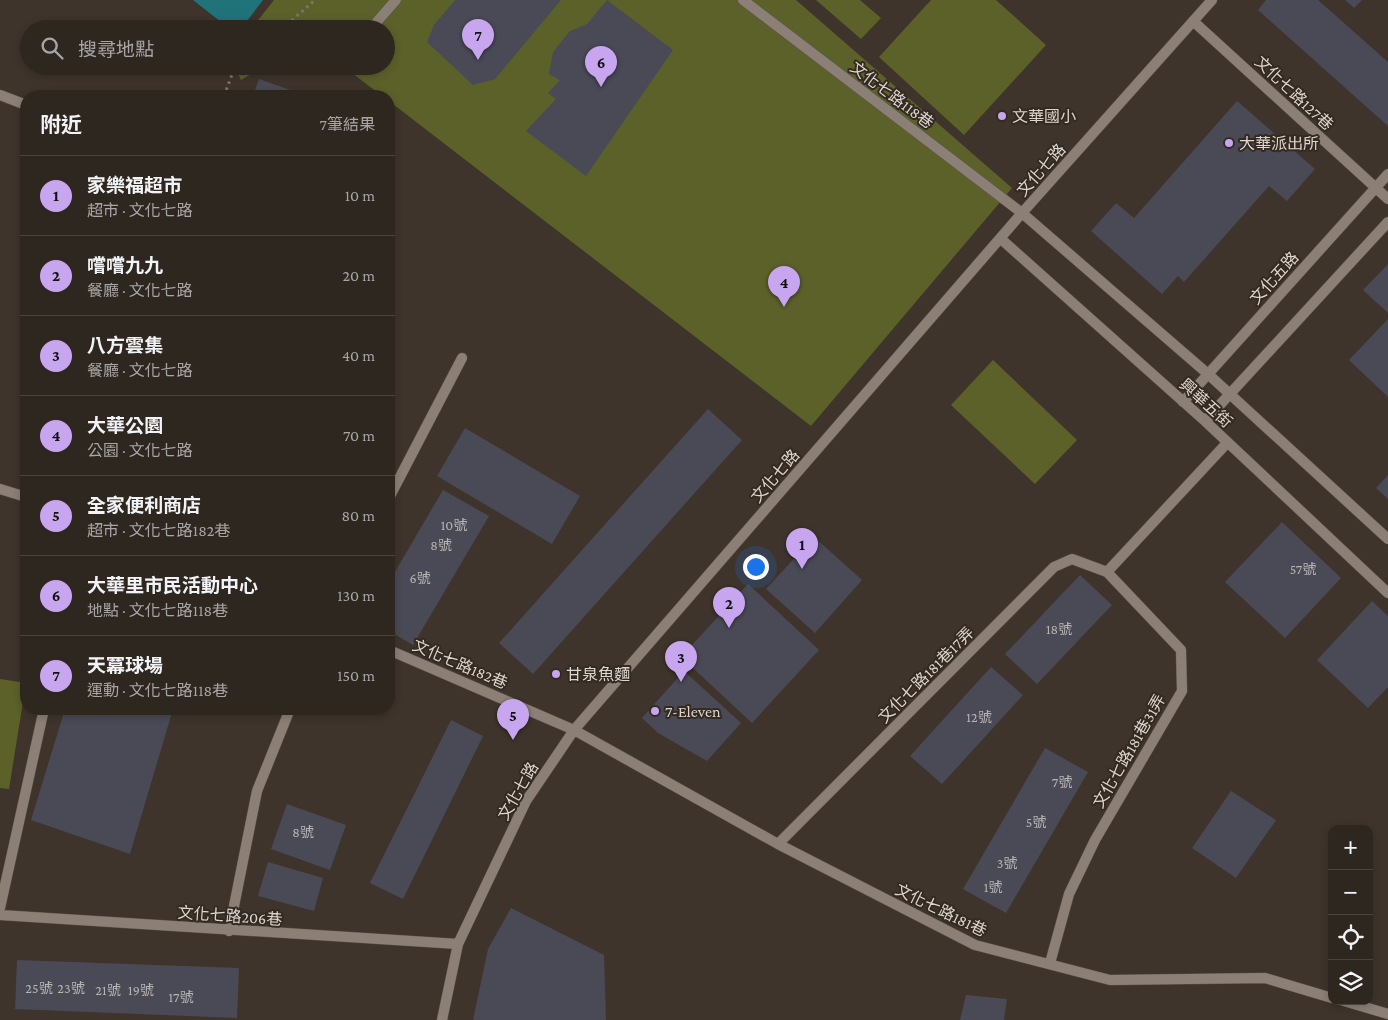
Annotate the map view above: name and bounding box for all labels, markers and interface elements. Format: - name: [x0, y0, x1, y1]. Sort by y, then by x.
- pin: 7: [462, 19, 494, 60]
- search box: [20, 20, 395, 75]
- icon: search: [38, 34, 66, 62]
- text: 搜尋地點: [78, 39, 154, 60]
- pin: 6: [585, 46, 617, 87]
- street label: 文化七路127巷: [1252, 53, 1336, 133]
- street label: 文化七路118巷: [847, 58, 937, 132]
- place label: 文華國小: [1012, 108, 1076, 125]
- marker: 文華國小: [996, 110, 1008, 122]
- text: 附近: [40, 113, 82, 137]
- text: 7筆結果: [320, 116, 375, 133]
- place label: 大華派出所: [1239, 135, 1319, 152]
- marker: 大華派出所: [1223, 137, 1235, 149]
- street label: 文化七路: [1013, 141, 1069, 199]
- text: 家樂福超市: [87, 175, 182, 196]
- text: 1: [53, 187, 59, 204]
- text: 10 m: [345, 187, 375, 204]
- text: 超市 · 文化七路: [87, 202, 193, 219]
- street label: 文化五路: [1246, 249, 1302, 307]
- text: 嚐嚐九九: [87, 255, 163, 276]
- pin: 4: [768, 266, 800, 307]
- text: 2: [52, 267, 60, 284]
- text: 20 m: [342, 267, 375, 284]
- text: 餐廳 · 文化七路: [87, 282, 193, 299]
- text: 八方雲集: [87, 335, 163, 356]
- text: 3: [52, 347, 60, 364]
- text: 40 m: [342, 347, 375, 364]
- text: 餐廳 · 文化七路: [87, 362, 193, 379]
- street label: 興華五街: [1177, 375, 1235, 431]
- text: 大華公園: [87, 415, 163, 436]
- text: 4: [52, 427, 60, 444]
- text: 70 m: [343, 427, 375, 444]
- text: 公園 · 文化七路: [87, 442, 193, 459]
- street label: 文化七路: [748, 446, 802, 506]
- text: 全家便利商店: [87, 495, 201, 516]
- text: 5: [52, 507, 60, 524]
- text: 80 m: [341, 507, 375, 524]
- house number: 10號: [441, 517, 467, 533]
- text: 超市 · 文化七路182巷: [87, 522, 230, 539]
- pin: 1: [786, 528, 818, 569]
- house number: 8號: [430, 537, 452, 553]
- your location: [743, 554, 769, 580]
- house number: 57號: [1290, 561, 1316, 577]
- house number: 6號: [409, 570, 431, 586]
- text: 大華里市民活動中心: [87, 575, 258, 596]
- text: 6: [52, 587, 60, 604]
- text: 130 m: [337, 587, 375, 604]
- pin: 2: [713, 587, 745, 628]
- text: 地點 · 文化七路118巷: [87, 602, 228, 619]
- house number: 18號: [1046, 621, 1072, 637]
- street label: 文化七路181巷17弄: [875, 624, 977, 726]
- street label: 文化七路182巷: [410, 636, 510, 692]
- pin: 3: [665, 641, 697, 682]
- text: 天冪球場: [87, 655, 163, 676]
- place label: 甘泉魚麵: [566, 665, 630, 683]
- text: 7: [52, 667, 60, 684]
- text: 150 m: [337, 667, 375, 684]
- marker: 甘泉魚麵: [550, 668, 562, 680]
- text: 運動 · 文化七路118巷: [87, 682, 228, 699]
- street label: 文化七路181巷31弄: [1090, 691, 1168, 811]
- pin: 5: [497, 699, 529, 740]
- place label: 7-Eleven: [665, 703, 721, 720]
- marker: 7-Eleven: [649, 705, 661, 717]
- house number: 12號: [966, 709, 992, 725]
- street label: 文化七路: [495, 759, 541, 823]
- house number: 7號: [1052, 774, 1072, 790]
- house number: 5號: [1026, 814, 1046, 830]
- house number: 8號: [292, 824, 314, 840]
- map controls: [1328, 825, 1373, 1005]
- button: +: [1328, 825, 1373, 870]
- house number: 3號: [997, 855, 1017, 871]
- button: −: [1328, 870, 1373, 915]
- house number: 1號: [984, 879, 1002, 895]
- street label: 文化七路181巷: [893, 881, 989, 939]
- street label: 文化七路206巷: [177, 904, 283, 928]
- button: locate: [1328, 915, 1373, 960]
- button: layers: [1328, 960, 1373, 1005]
- house number: 25號: [25, 980, 53, 996]
- house number: 23號: [57, 980, 85, 996]
- house number: 21號: [95, 982, 121, 998]
- house number: 19號: [128, 982, 154, 998]
- house number: 17號: [168, 989, 194, 1005]

